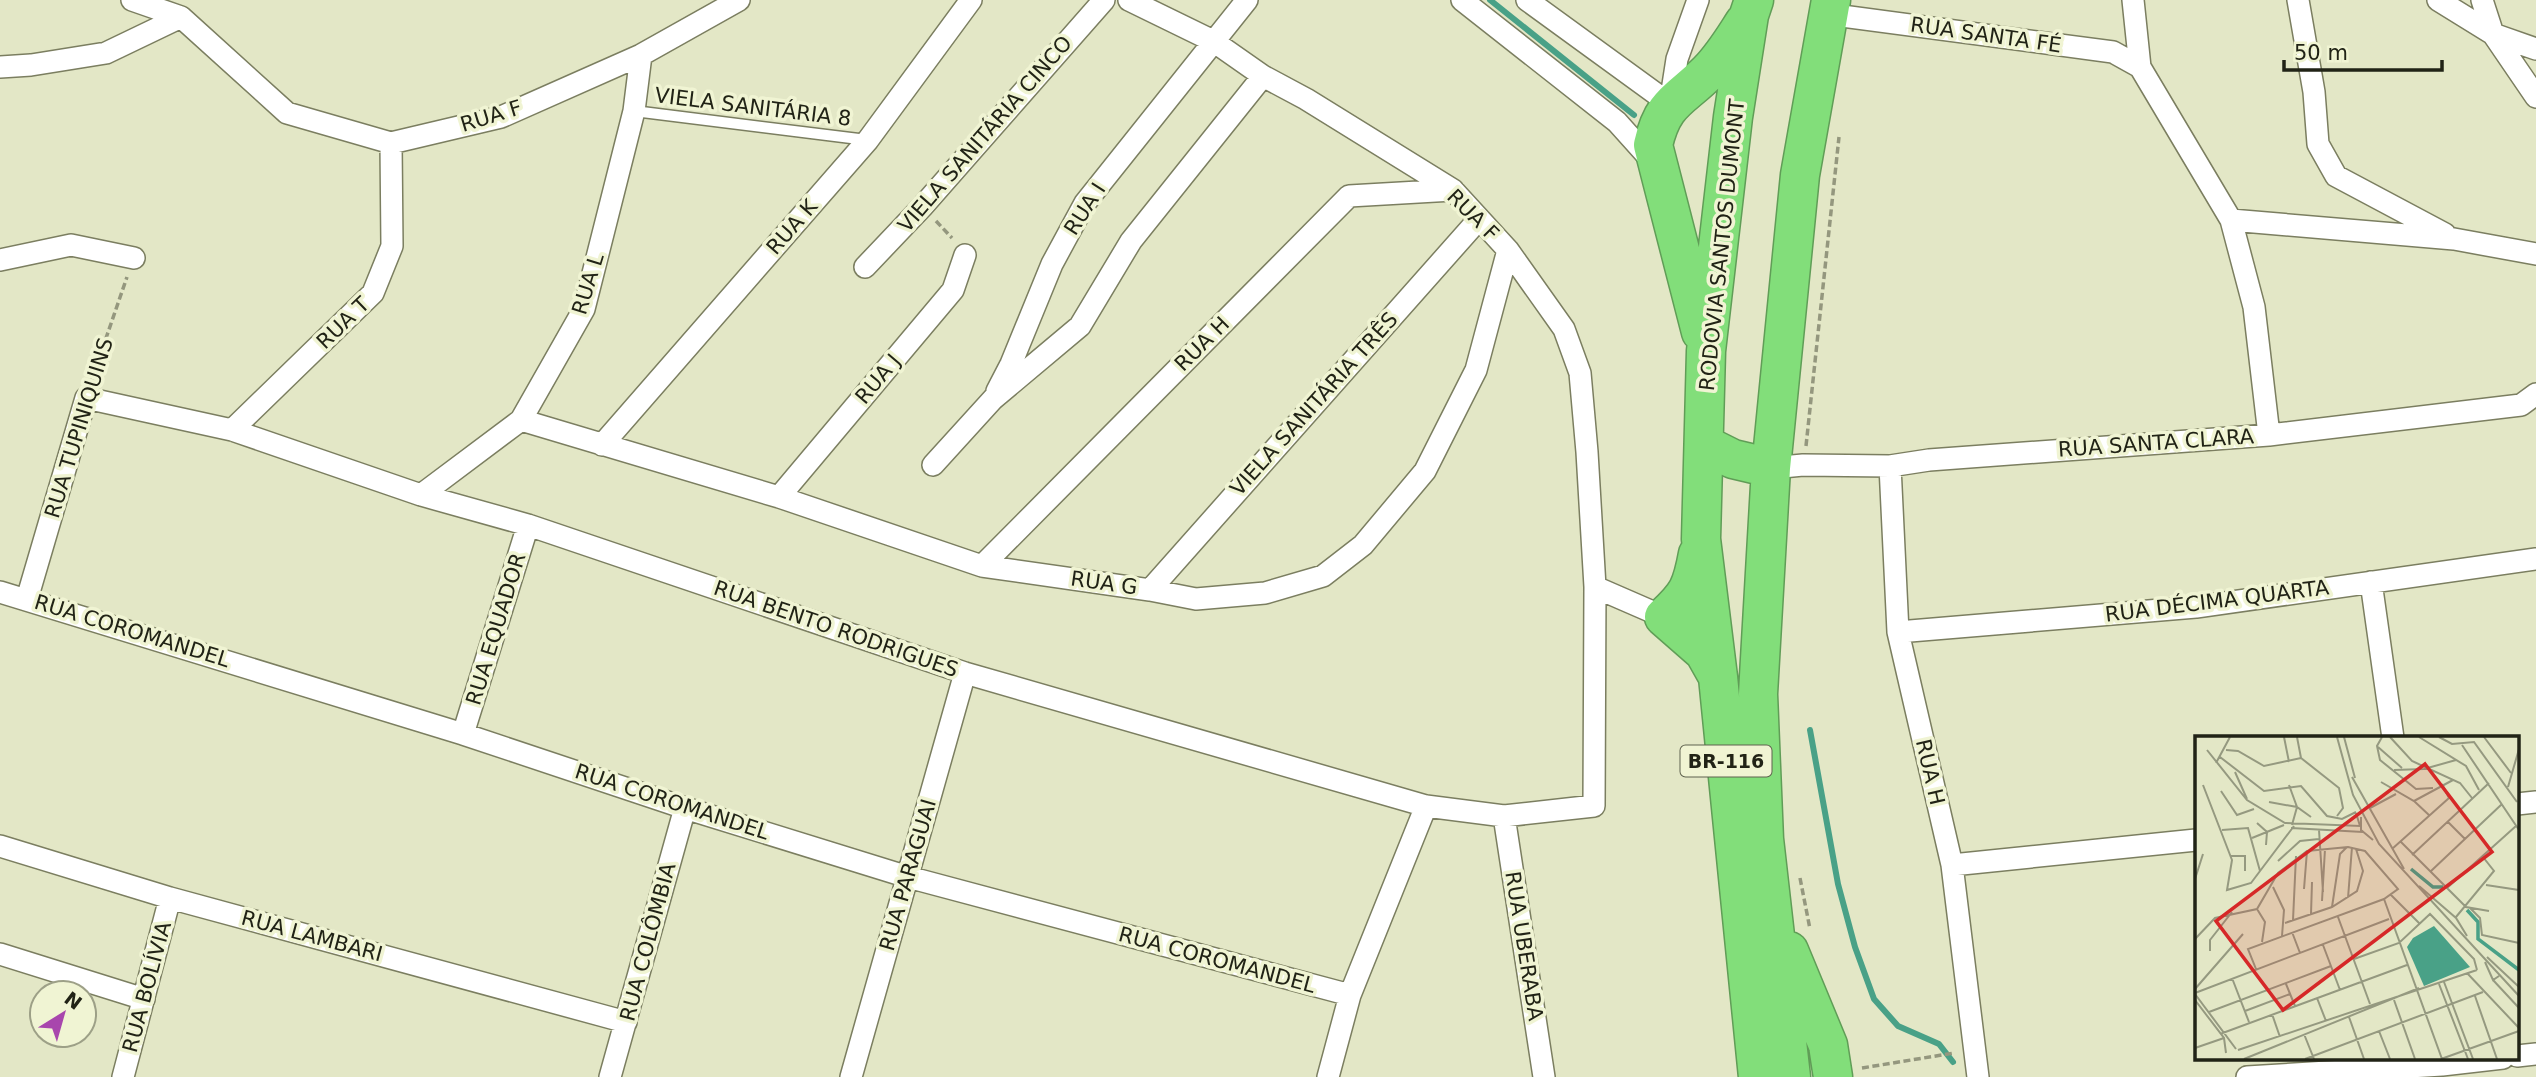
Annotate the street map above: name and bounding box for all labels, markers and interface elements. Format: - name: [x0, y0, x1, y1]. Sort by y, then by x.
- street label: RUA SANTA FÉ: [1909, 12, 2063, 57]
- scale bar: [2284, 28, 2442, 72]
- street label: VIELA SANITÁRIA CINCO: [892, 30, 1077, 237]
- text: 50 m: [2294, 41, 2348, 65]
- street label: VIELA SANITÁRIA 8: [653, 82, 853, 131]
- street label: RUA F: [457, 95, 525, 137]
- street label: RODOVIA SANTOS DUMONT: [1695, 98, 1749, 392]
- street label: RUA I: [1059, 178, 1111, 240]
- street label: RUA F: [1442, 184, 1504, 246]
- street label: RUA K: [762, 194, 823, 259]
- street label: RUA L: [567, 250, 609, 317]
- street label: RUA T: [312, 292, 374, 354]
- street label: VIELA SANITÁRIA TRÊS: [1225, 307, 1403, 501]
- street label: RUA H: [1170, 312, 1234, 376]
- street label: RUA TUPINIQUINS: [40, 335, 118, 521]
- street label: RUA J: [850, 349, 906, 409]
- street label: RUA SANTA CLARA: [2057, 424, 2255, 462]
- street label: RUA EQUADOR: [461, 550, 531, 708]
- street label: RUA G: [1069, 566, 1139, 600]
- street label: RUA DÉCIMA QUARTA: [2104, 574, 2331, 627]
- street label: RUA BENTO RODRIGUES: [711, 576, 961, 682]
- street label: RUA COROMANDEL: [32, 590, 233, 672]
- inset map: [2195, 736, 2518, 1060]
- street label: RUA H: [1911, 737, 1949, 807]
- road number: BR-116: [1680, 746, 1772, 776]
- street label: RUA COROMANDEL: [572, 759, 772, 845]
- street label: RUA PARAGUAI: [875, 796, 941, 954]
- street label: RUA COLÔMBIA: [614, 859, 681, 1024]
- street label: RUA UBERABA: [1500, 870, 1548, 1023]
- street label: RUA LAMBARI: [239, 906, 385, 966]
- street label: RUA BOLÍVIA: [117, 918, 176, 1055]
- street label: RUA COROMANDEL: [1116, 922, 1318, 998]
- north arrow: [28, 979, 98, 1049]
- text: N: [60, 987, 86, 1014]

